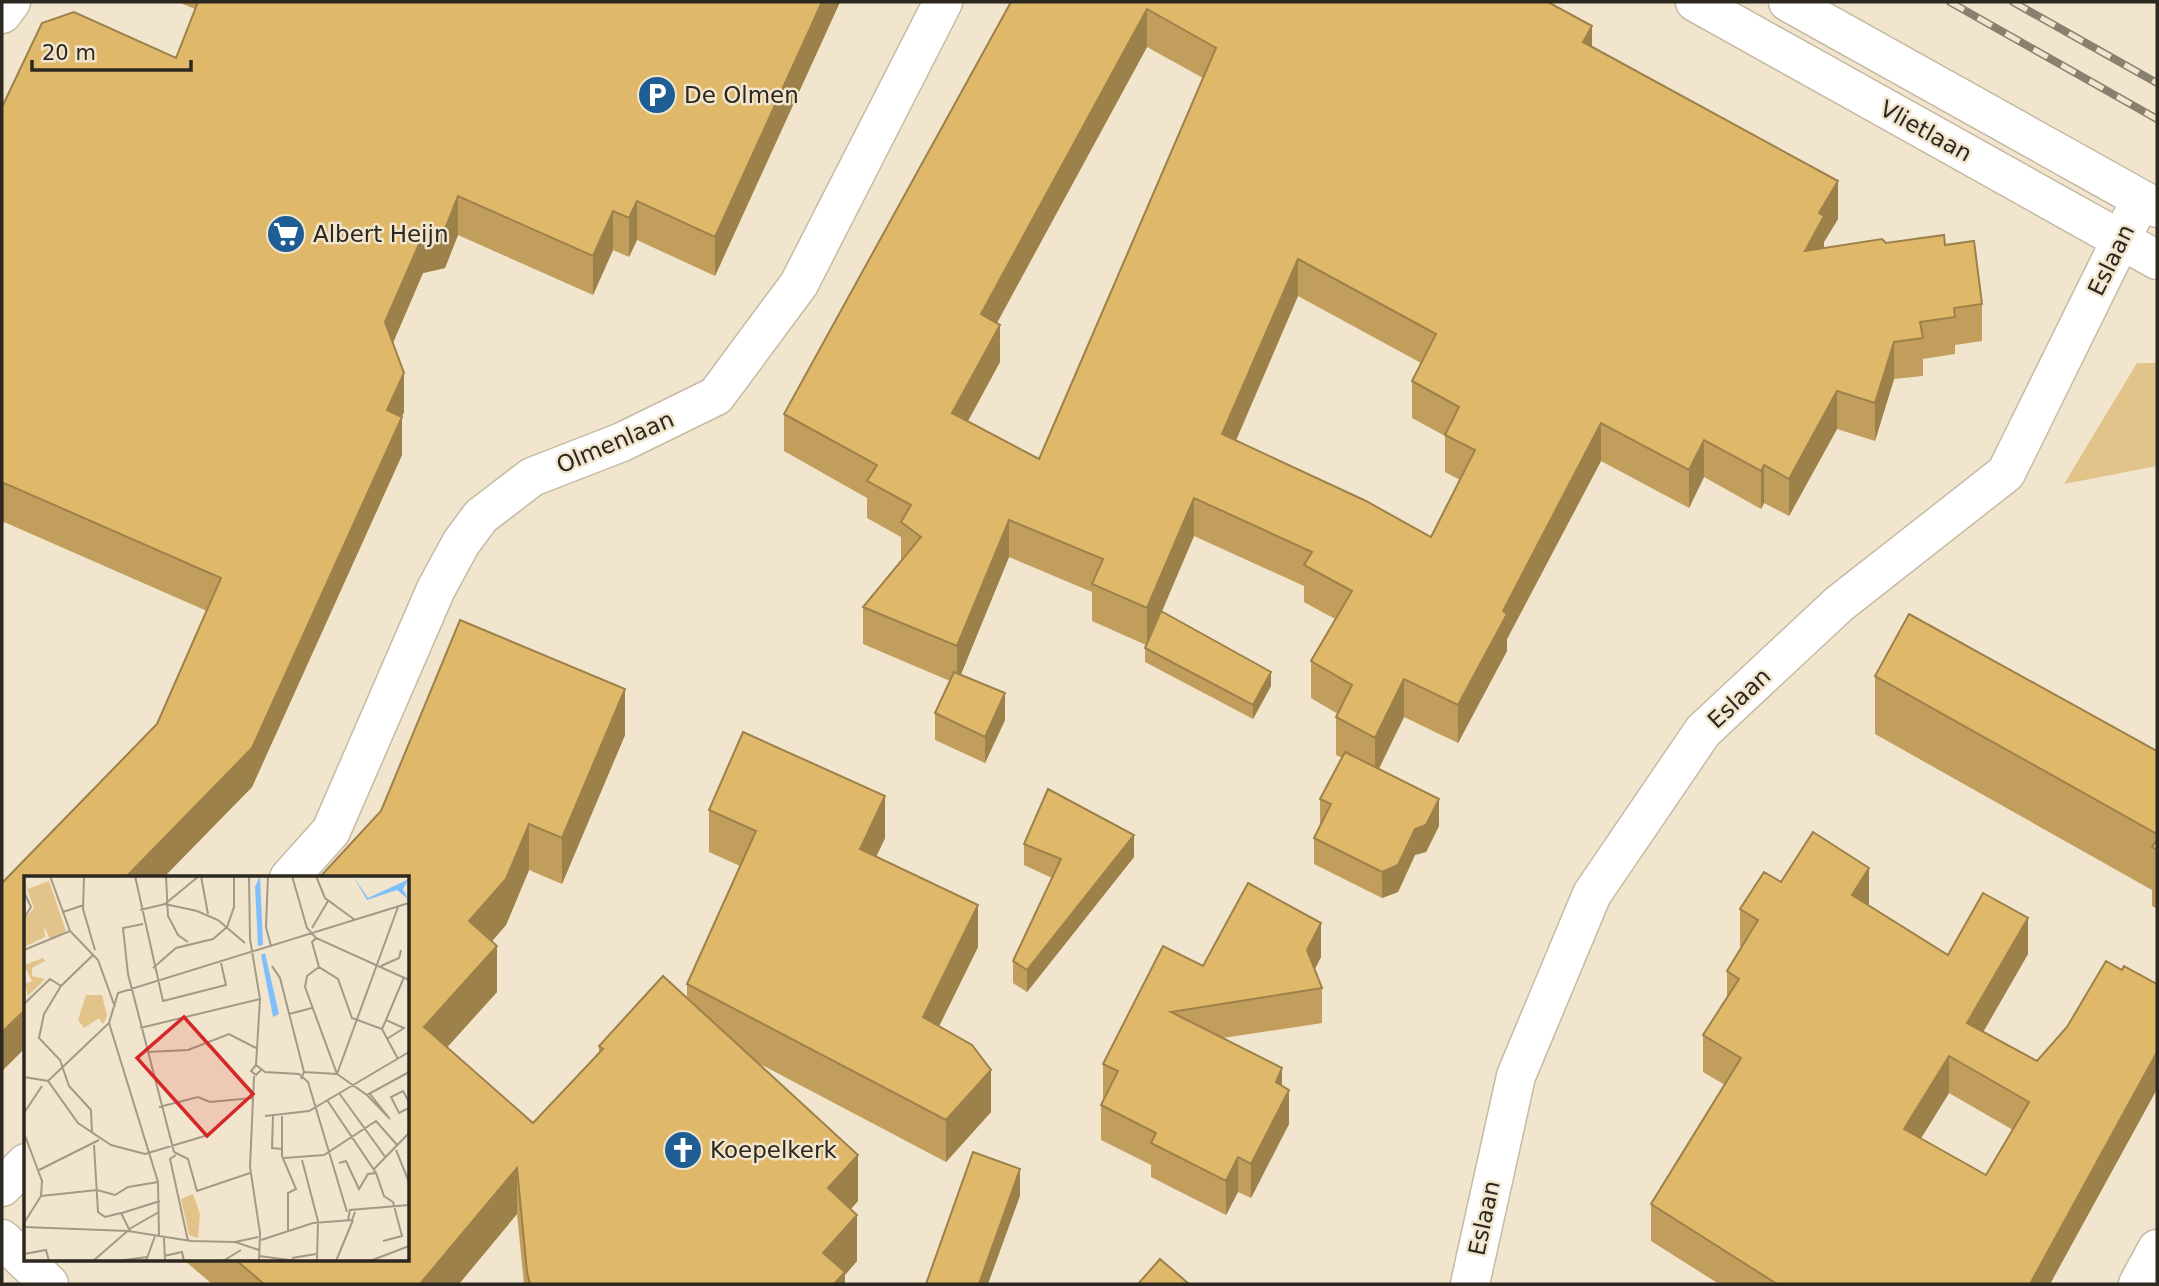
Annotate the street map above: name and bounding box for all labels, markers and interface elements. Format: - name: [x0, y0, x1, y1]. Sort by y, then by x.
- scale bar: [32, 28, 191, 72]
- text: 20 m: [42, 41, 96, 65]
- parking icon: De Olmen: [636, 74, 678, 116]
- place label: De Olmen: [684, 82, 799, 108]
- street label: Vlietlaan: [1876, 95, 1976, 167]
- supermarket icon: Albert Heijn: [265, 213, 307, 255]
- street label: Eslaan: [2083, 220, 2139, 300]
- place label: Albert Heijn: [313, 221, 448, 247]
- street label: Olmenlaan: [552, 406, 678, 478]
- street label: Eslaan: [1702, 663, 1776, 733]
- inset map: [24, 876, 410, 1262]
- church icon: Koepelkerk: [662, 1129, 704, 1171]
- place label: Koepelkerk: [710, 1137, 837, 1163]
- street label: Eslaan: [1463, 1178, 1505, 1258]

